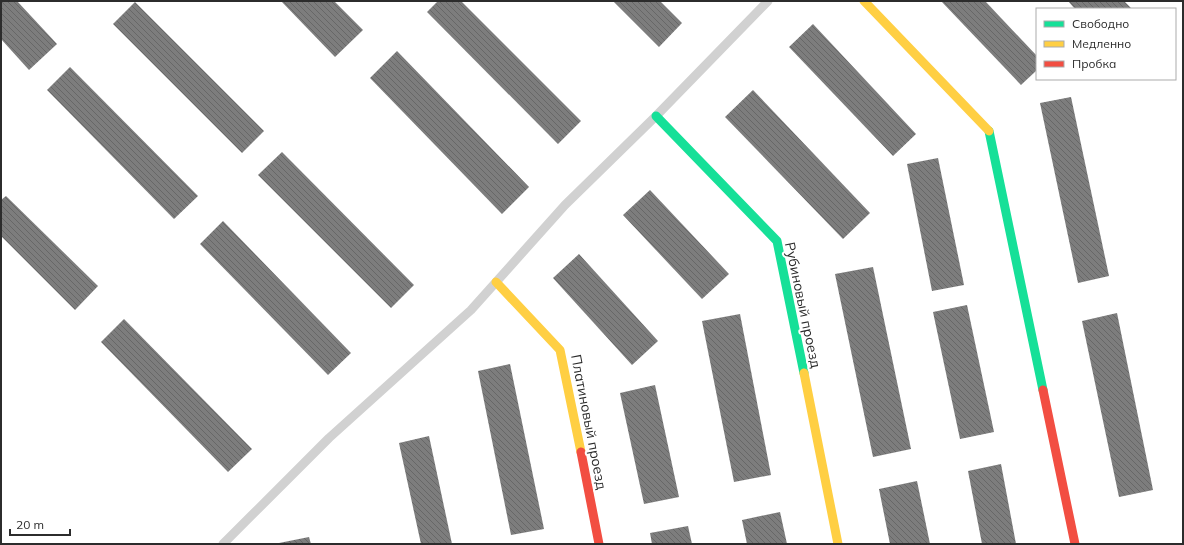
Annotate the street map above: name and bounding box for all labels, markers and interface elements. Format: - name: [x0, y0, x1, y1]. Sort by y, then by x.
- legend: [1036, 8, 1176, 80]
- text: Свободно: [1072, 16, 1129, 31]
- text: Медленно: [1072, 36, 1131, 51]
- text: Пробка: [1072, 56, 1116, 71]
- street label: Рубиновый проезд: [781, 240, 825, 370]
- street label: Платиновый проезд: [567, 353, 611, 492]
- scale bar: [10, 511, 70, 537]
- text: 20 m: [16, 517, 44, 532]

